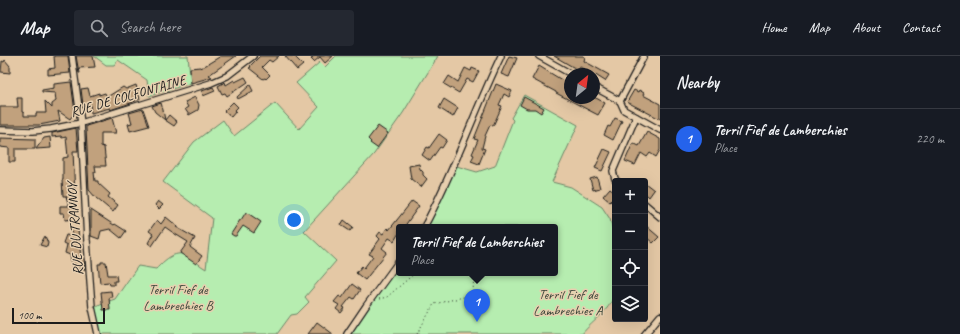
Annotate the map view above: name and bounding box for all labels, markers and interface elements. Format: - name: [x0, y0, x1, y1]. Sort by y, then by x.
- search box: [74, 10, 354, 46]
- text: Map: [20, 16, 50, 40]
- icon: search: [88, 17, 110, 39]
- text: Search here: [120, 18, 181, 37]
- text: Home: [761, 19, 787, 36]
- text: Map: [809, 19, 830, 36]
- text: About: [852, 19, 880, 36]
- text: Contact: [902, 19, 940, 36]
- north arrow: [564, 68, 600, 104]
- street label: RUE DE COLFONTAINE: [68, 71, 190, 121]
- text: Nearby: [676, 72, 719, 93]
- text: Terril Fief de Lamberchies: [714, 121, 847, 140]
- text: 1: [686, 131, 692, 147]
- text: 220 m: [916, 131, 944, 147]
- text: Place: [714, 140, 737, 156]
- map controls: [612, 178, 648, 322]
- button: +: [612, 178, 648, 214]
- street label: RUE DU TRANNOY: [63, 179, 87, 276]
- your location: [284, 210, 304, 230]
- button: −: [612, 214, 648, 250]
- popup: [396, 224, 558, 276]
- text: Terril Fief de Lamberchies: [411, 233, 543, 252]
- button: locate: [612, 250, 648, 286]
- text: Place: [411, 252, 434, 268]
- park label: Terril Fief de Lambrechies B: [143, 281, 214, 314]
- park label: Terril Fief de Lambrechies A: [533, 286, 604, 319]
- button: layers: [612, 286, 648, 322]
- pin: 1: [464, 289, 490, 322]
- scale bar: [12, 306, 105, 325]
- text: 100 m: [18, 308, 42, 322]

